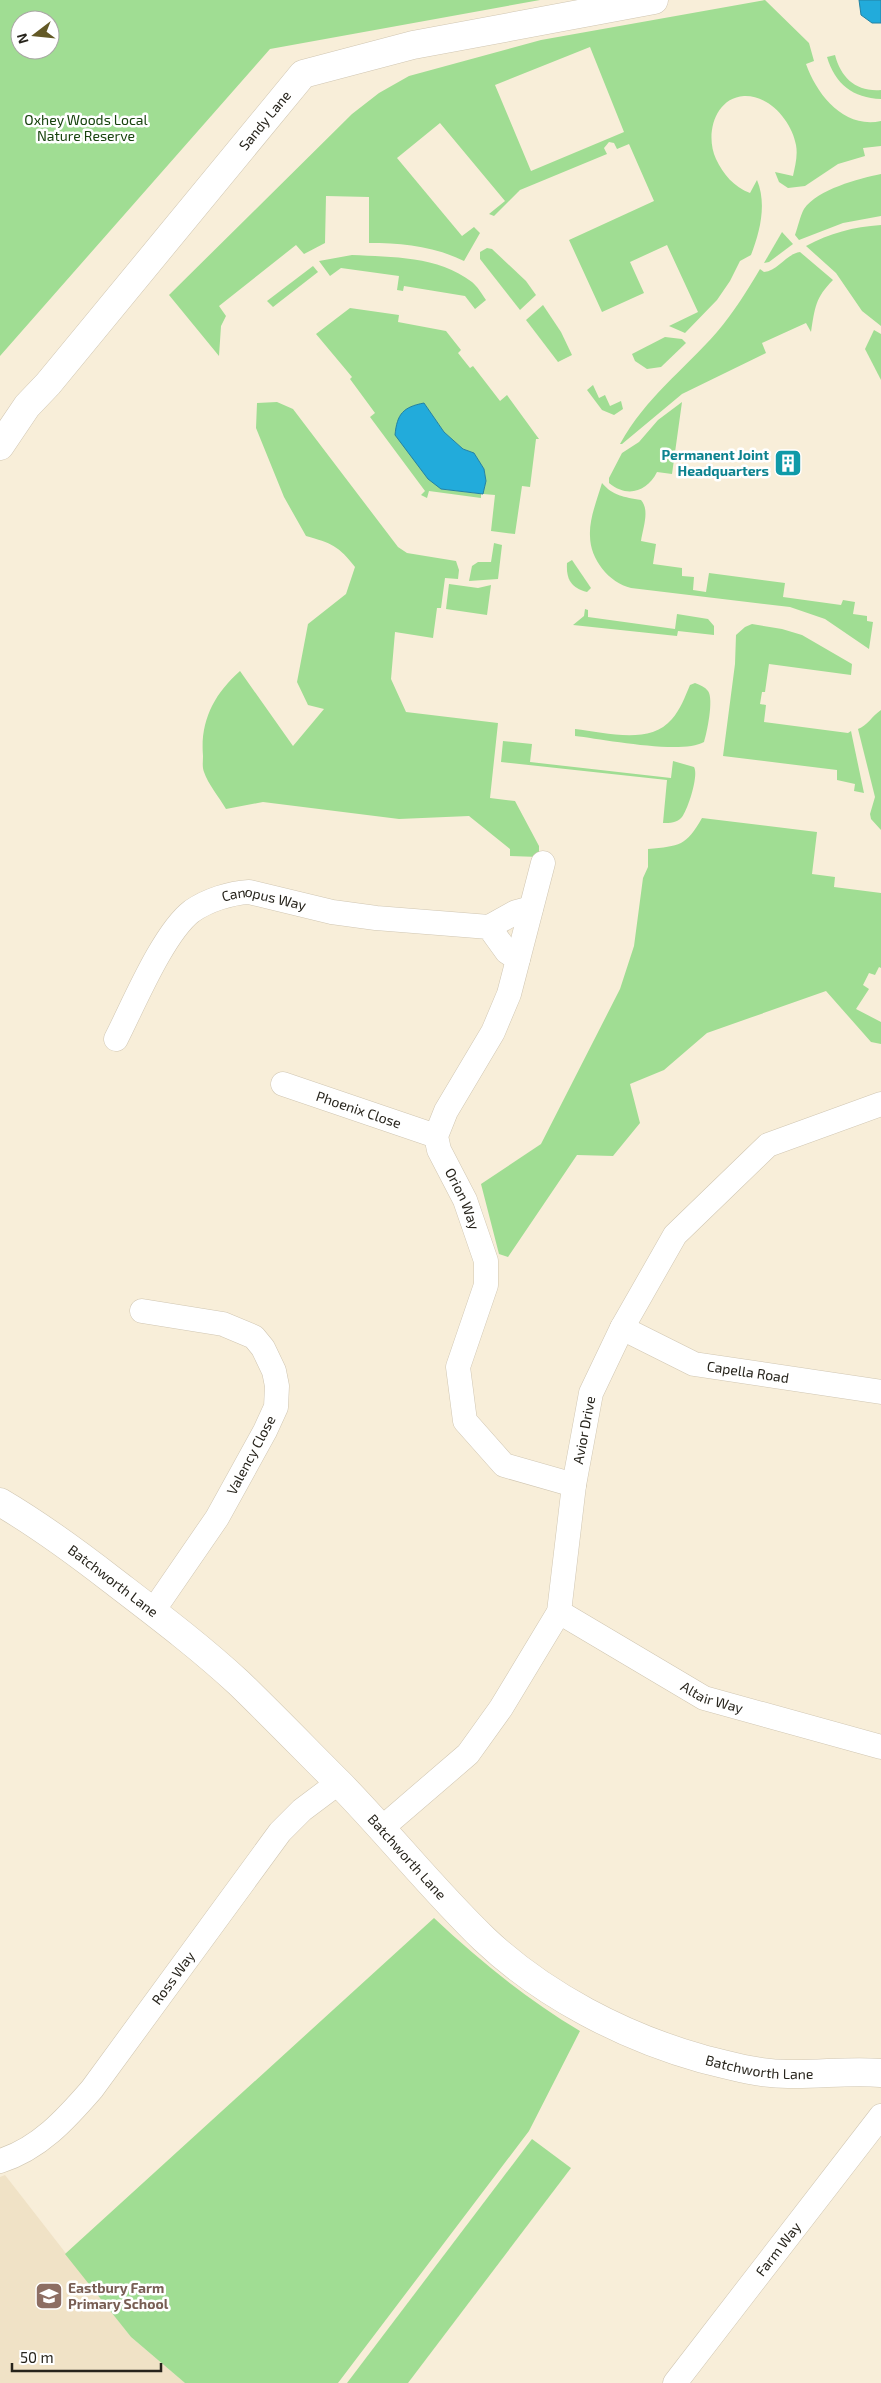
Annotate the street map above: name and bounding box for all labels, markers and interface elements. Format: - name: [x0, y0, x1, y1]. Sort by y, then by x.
- north arrow: [10, 10, 60, 60]
- text: N: [12, 32, 32, 46]
- street label: Sandy Lane: [235, 87, 294, 153]
- park label: Oxhey Woods Local Nature Reserve: [24, 111, 149, 144]
- place label: Permanent Joint Headquarters: [662, 446, 769, 479]
- building icon: Permanent Joint Headquarters: [773, 448, 803, 478]
- street label: Canopus Way: [220, 882, 309, 914]
- street label: Phoenix Close: [314, 1087, 404, 1132]
- street label: Orion Way: [442, 1165, 484, 1232]
- street label: Capella Road: [706, 1357, 790, 1386]
- street label: Avior Drive: [569, 1394, 598, 1465]
- street label: Valency Close: [223, 1412, 279, 1497]
- street label: Batchworth Lane: [65, 1541, 162, 1620]
- street label: Altair Way: [678, 1677, 746, 1717]
- street label: Batchworth Lane: [365, 1810, 450, 1903]
- street label: Ross Way: [148, 1947, 198, 2008]
- street label: Batchworth Lane: [704, 2051, 814, 2082]
- street label: Farm Way: [752, 2218, 804, 2279]
- place label: Eastbury Farm Primary School: [68, 2279, 169, 2312]
- school or university icon: Eastbury Farm Primary School: [34, 2281, 64, 2311]
- scale bar: [12, 2340, 161, 2372]
- text: 50 m: [20, 2348, 54, 2366]

